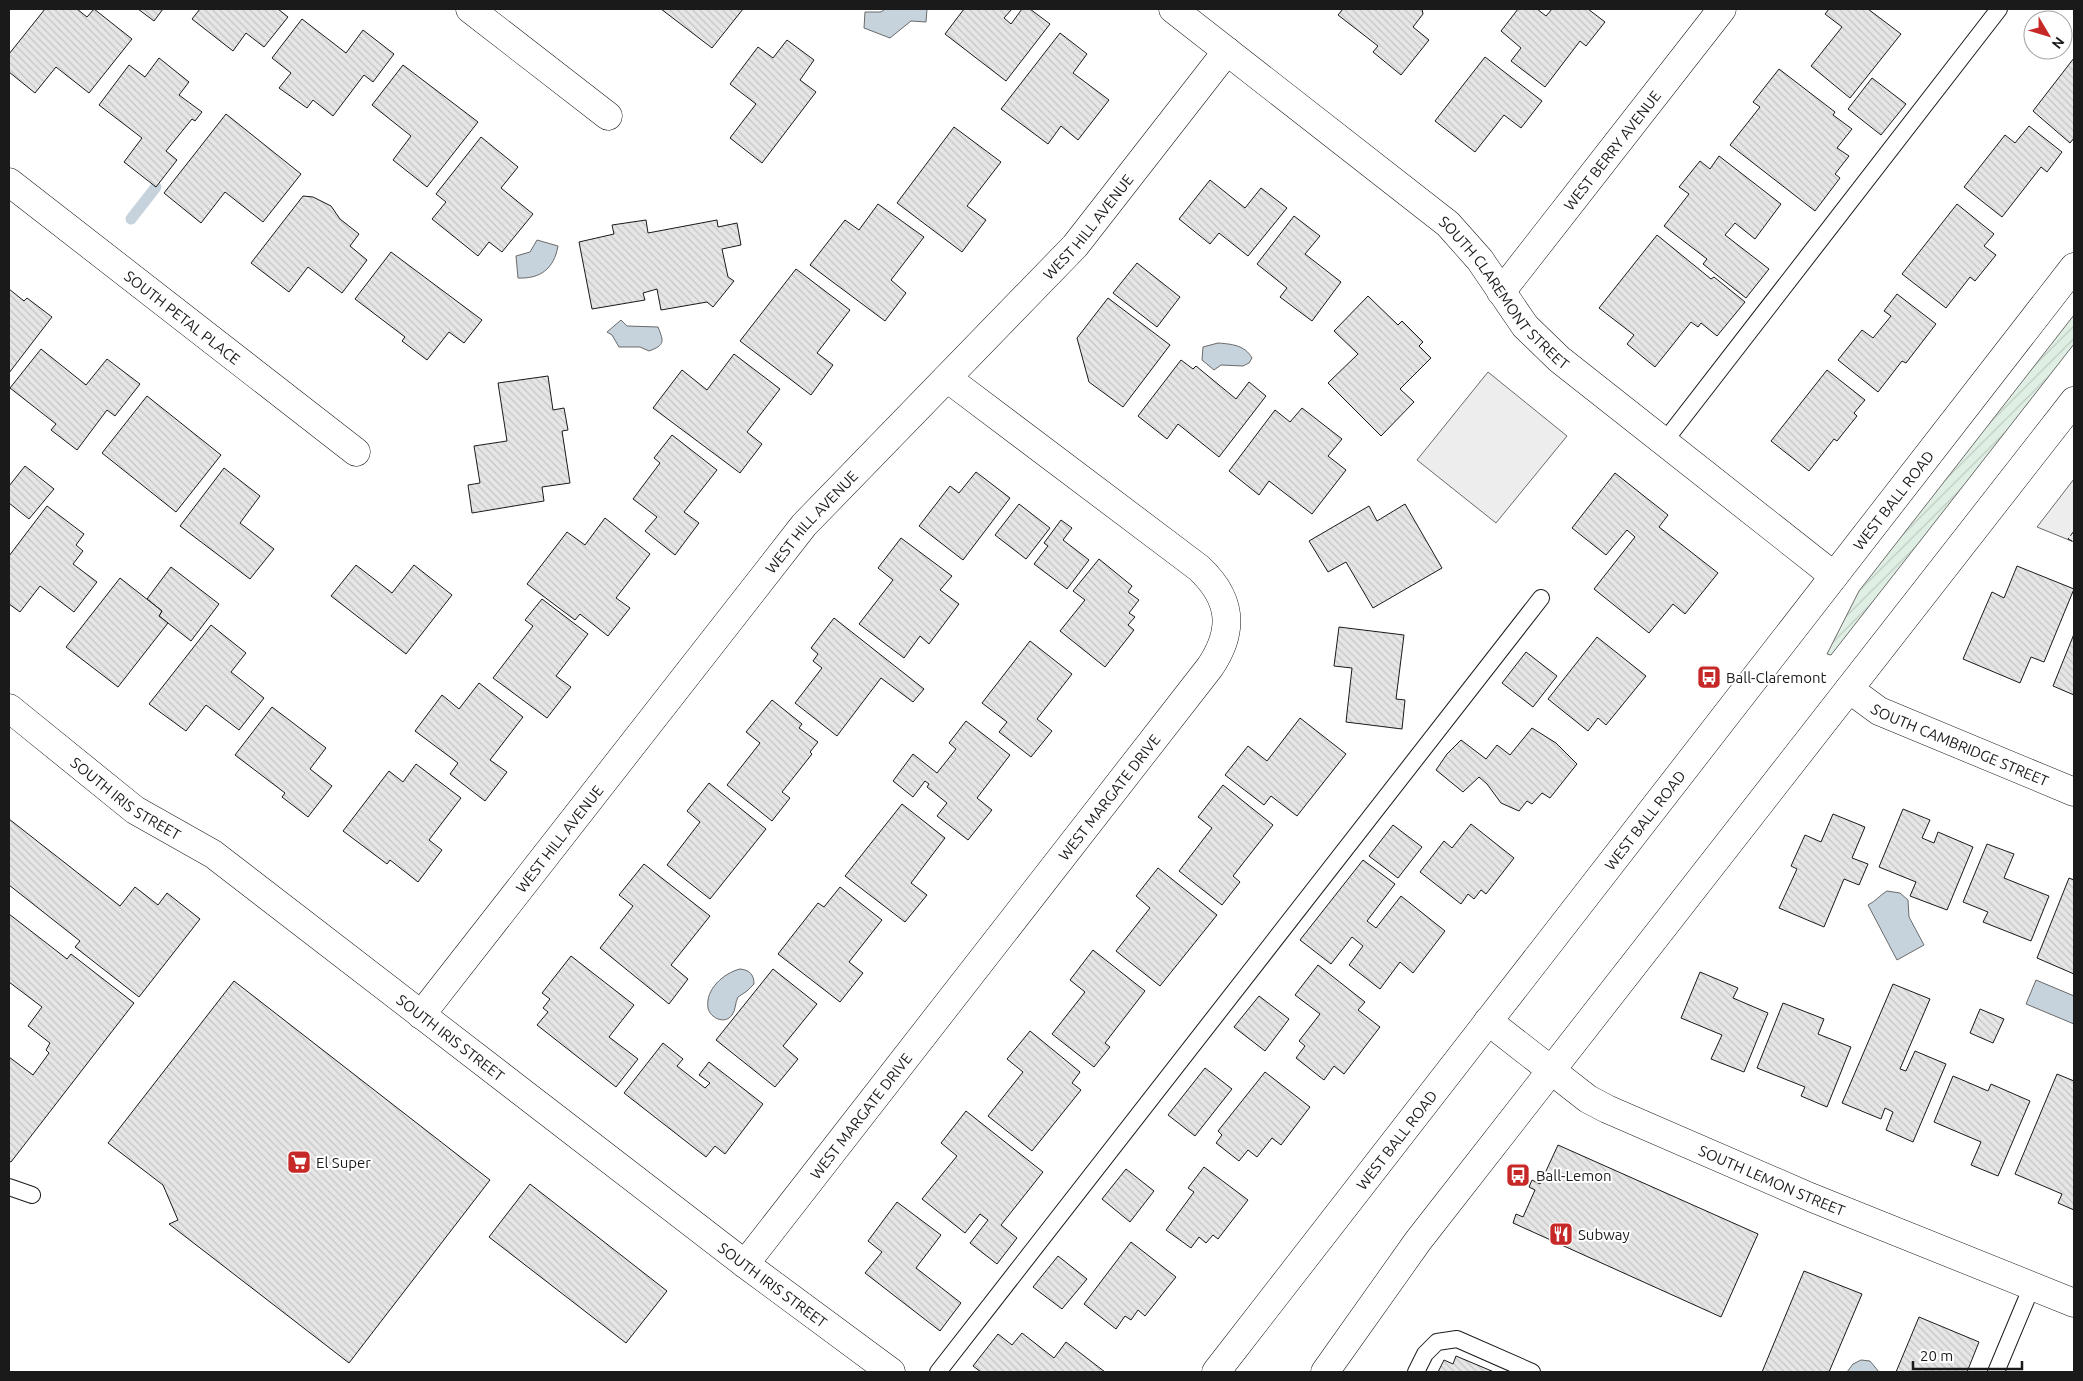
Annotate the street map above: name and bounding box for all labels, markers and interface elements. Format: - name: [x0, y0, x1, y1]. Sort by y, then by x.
- north arrow: [2023, 10, 2073, 60]
- text: N: [2049, 34, 2068, 52]
- street label: WEST BERRY AVENUE: [1560, 87, 1664, 213]
- street label: WEST HILL AVENUE: [1039, 171, 1136, 282]
- street label: SOUTH CLAREMONT STREET: [1436, 212, 1573, 373]
- street label: SOUTH PETAL PLACE: [121, 267, 244, 367]
- street label: WEST BALL ROAD: [1849, 447, 1937, 553]
- street label: WEST HILL AVENUE: [761, 467, 861, 576]
- bus stop icon: Ball-Claremont: [1696, 664, 1722, 690]
- place label: Ball-Claremont: [1726, 669, 1827, 686]
- street label: SOUTH CAMBRIDGE STREET: [1868, 700, 2052, 789]
- street label: WEST MARGATE DRIVE: [1054, 731, 1163, 863]
- street label: SOUTH IRIS STREET: [68, 753, 185, 843]
- street label: WEST BALL ROAD: [1601, 767, 1689, 873]
- street label: WEST HILL AVENUE: [512, 782, 606, 895]
- street label: SOUTH IRIS STREET: [394, 991, 509, 1084]
- street label: WEST MARGATE DRIVE: [806, 1049, 915, 1182]
- street label: WEST BALL ROAD: [1352, 1087, 1440, 1193]
- street label: SOUTH LEMON STREET: [1696, 1141, 1848, 1219]
- supermarket icon: El Super: [286, 1149, 312, 1175]
- place label: El Super: [316, 1154, 371, 1171]
- bus stop icon: Ball-Lemon: [1505, 1162, 1531, 1188]
- place label: Ball-Lemon: [1536, 1167, 1612, 1184]
- restaurant icon: Subway: [1548, 1221, 1574, 1247]
- place label: Subway: [1578, 1226, 1630, 1243]
- street label: SOUTH IRIS STREET: [715, 1238, 831, 1331]
- scale bar: [1913, 1338, 2022, 1370]
- text: 20 m: [1920, 1347, 1953, 1364]

